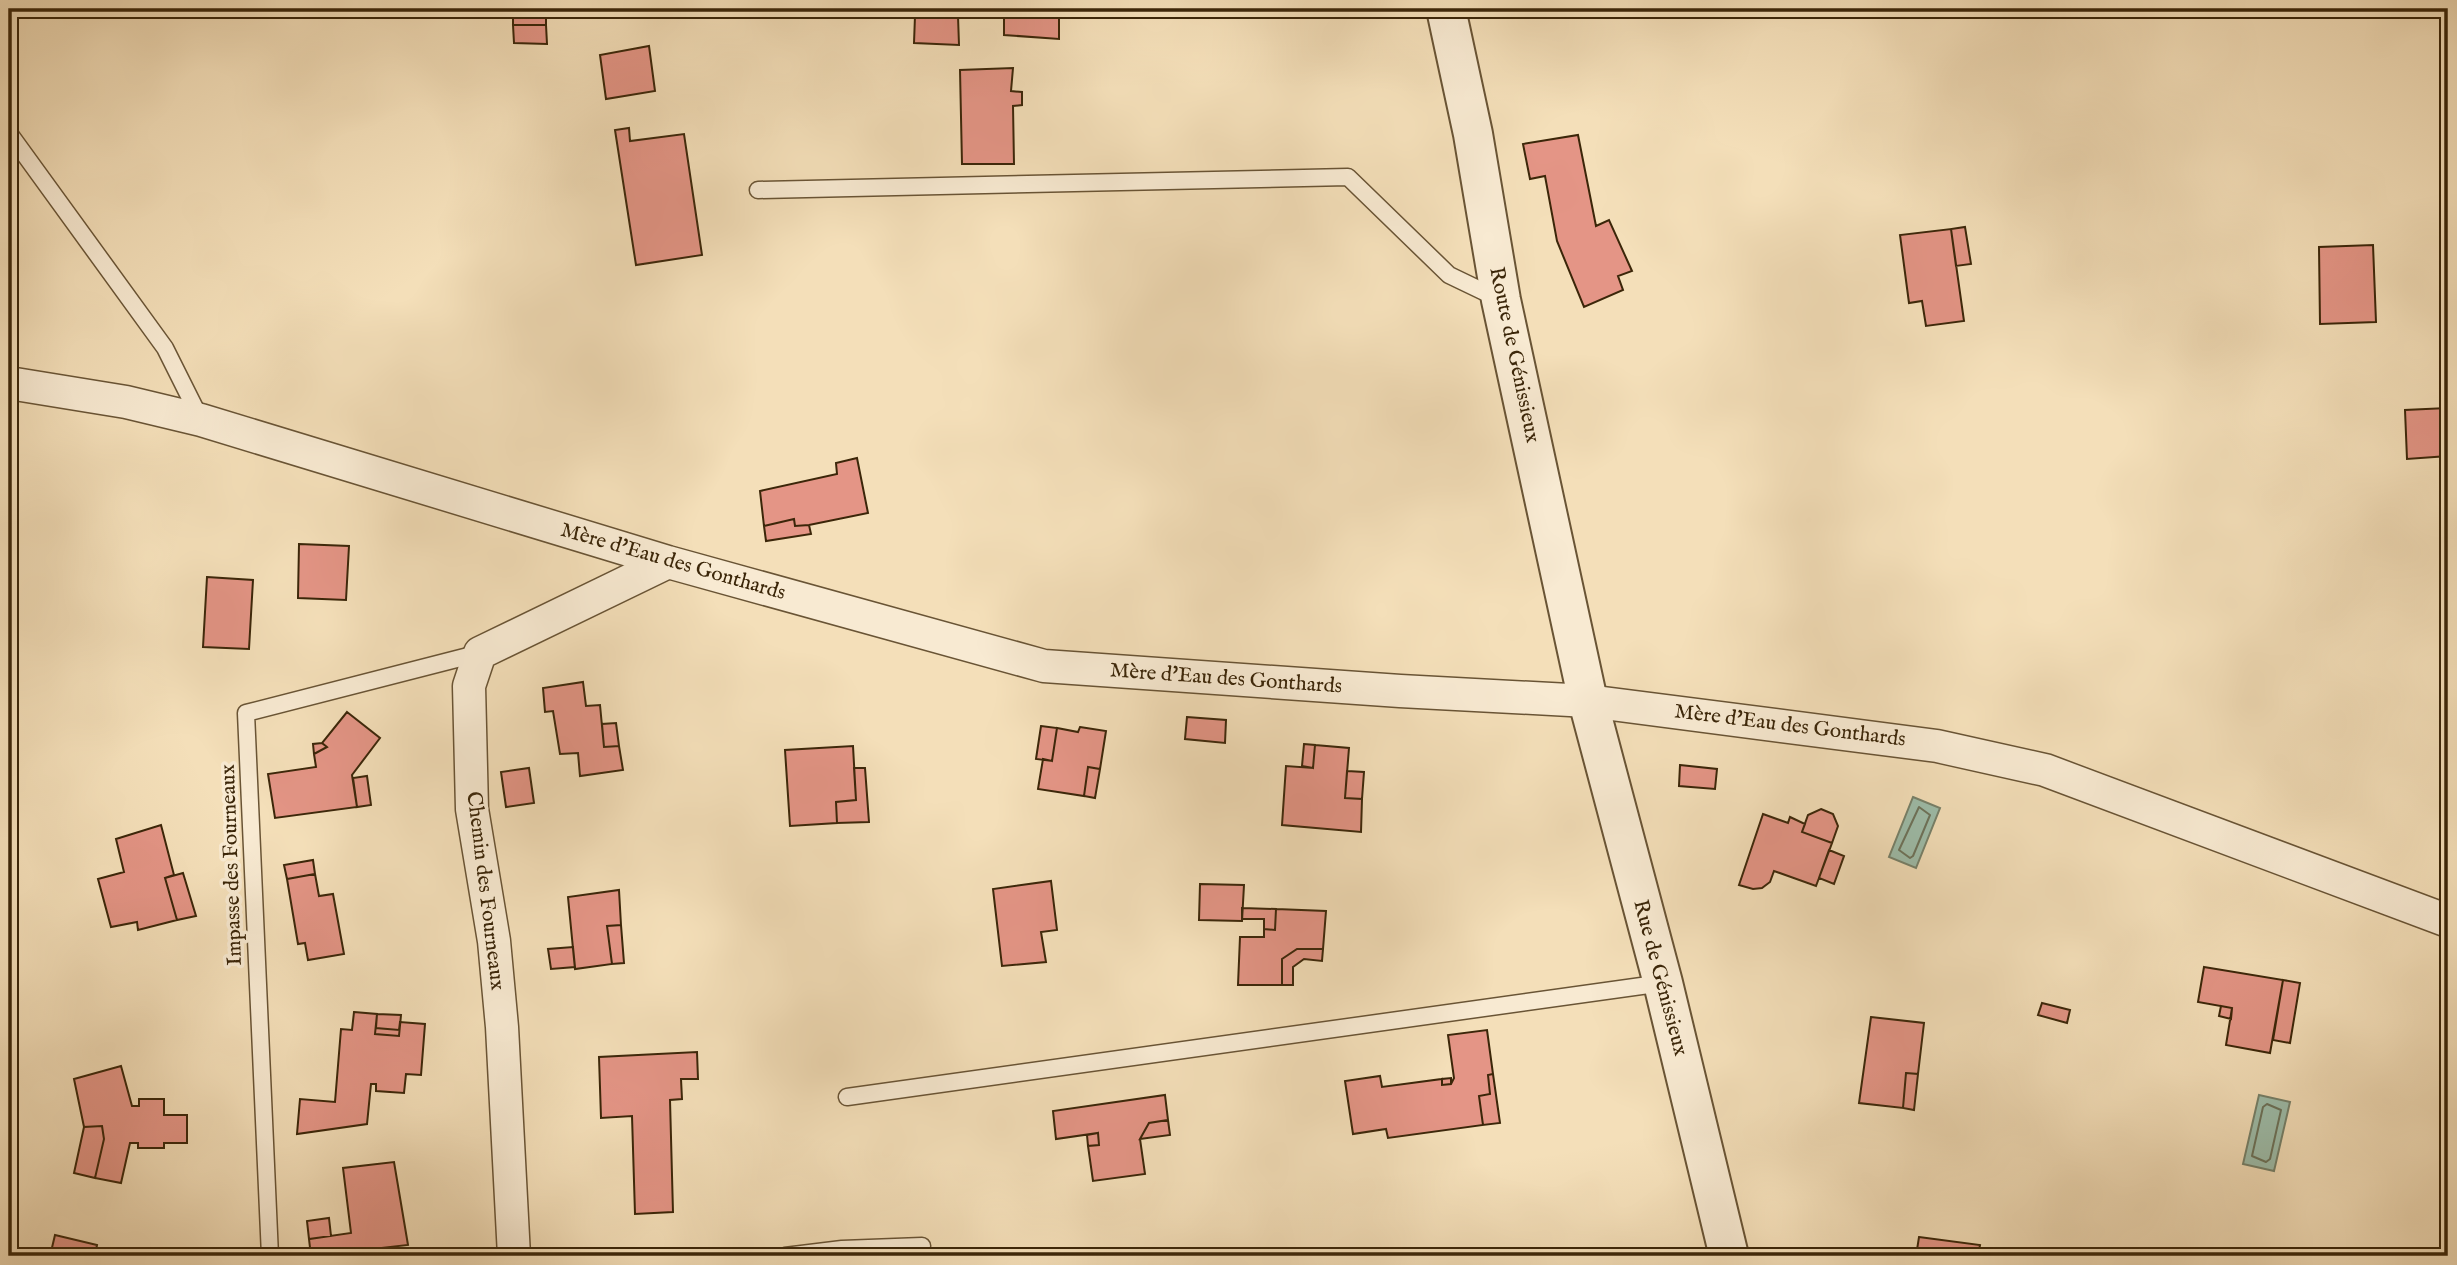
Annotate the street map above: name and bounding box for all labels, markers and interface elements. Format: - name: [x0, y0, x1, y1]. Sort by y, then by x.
- street label: Route de Génissieux: [1482, 265, 1546, 445]
- street label: Mère d'Eau des Gonthards: [557, 517, 789, 607]
- street label: Mère d'Eau des Gonthards: [1109, 657, 1343, 701]
- street label: Mère d'Eau des Gonthards: [1673, 698, 1907, 754]
- street label: Impasse des Fourneaux: [215, 764, 249, 966]
- street label: Chemin des Fourneaux: [459, 790, 511, 992]
- street label: Rue de Génissieux: [1626, 897, 1694, 1059]

